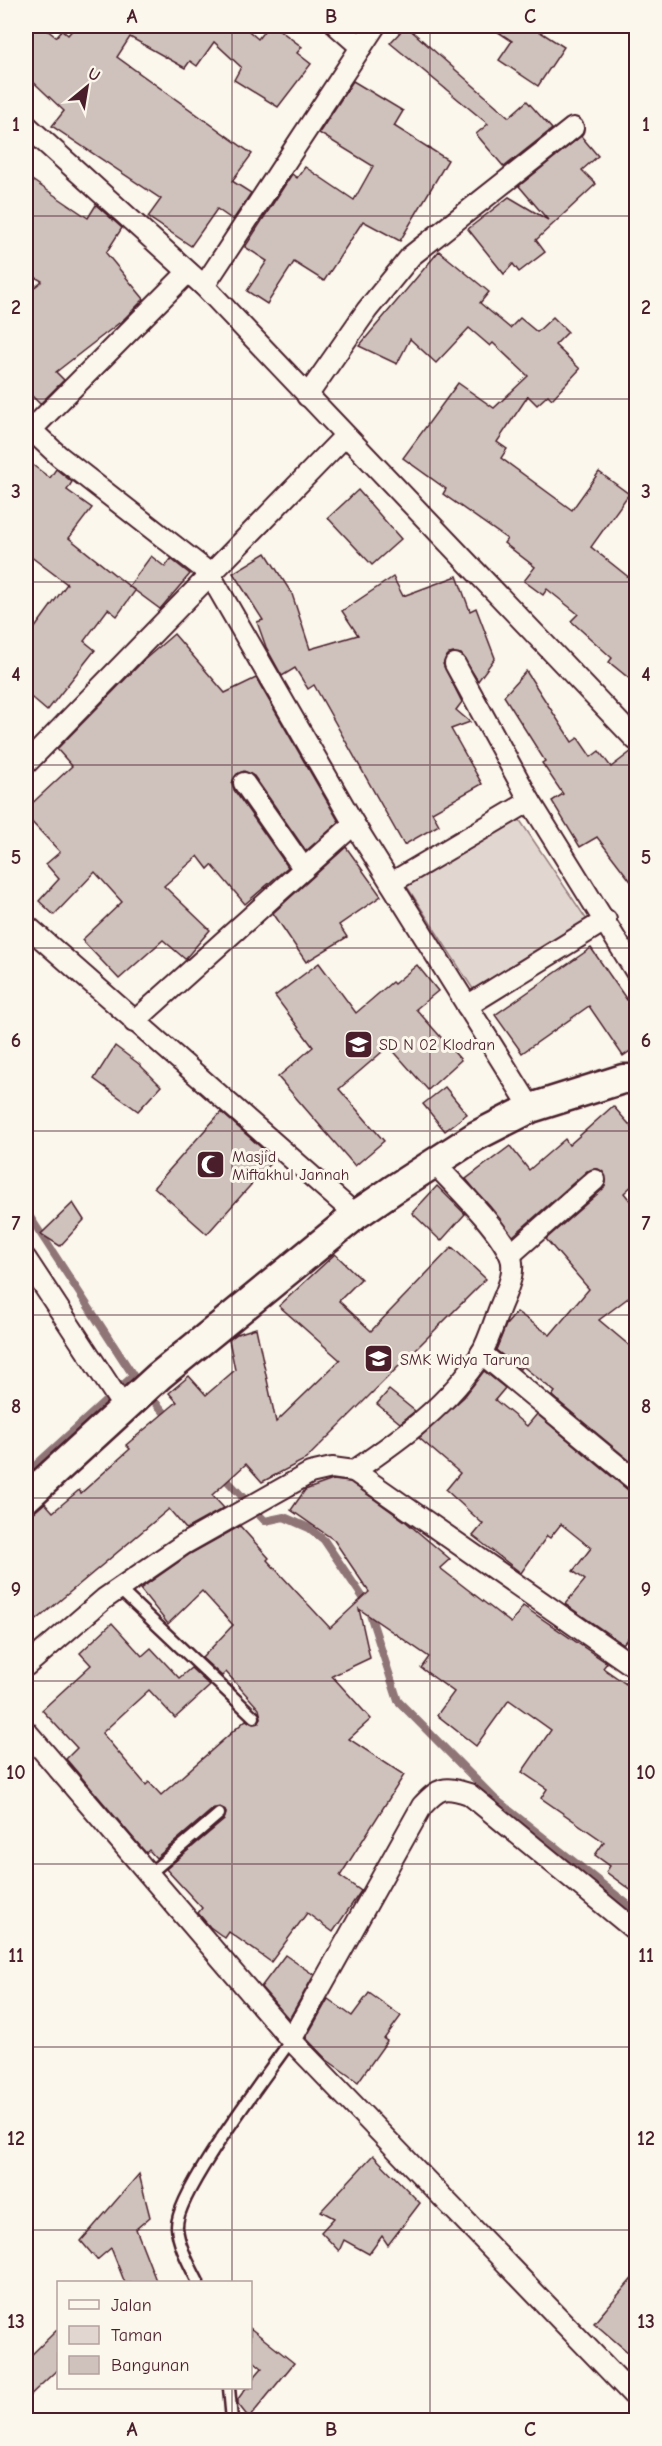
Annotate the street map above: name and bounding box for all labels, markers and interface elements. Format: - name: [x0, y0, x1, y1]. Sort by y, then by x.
- text: A: [126, 5, 138, 28]
- text: B: [325, 5, 337, 28]
- text: C: [524, 5, 536, 28]
- north arrow: [57, 57, 117, 117]
- text: U: [85, 64, 103, 85]
- text: 1: [12, 113, 20, 136]
- text: 1: [642, 113, 650, 136]
- text: 2: [11, 296, 21, 319]
- text: 2: [641, 296, 651, 319]
- text: 3: [11, 480, 21, 503]
- text: 3: [641, 480, 651, 503]
- text: 4: [11, 663, 21, 686]
- text: 4: [641, 663, 651, 686]
- text: 5: [11, 846, 21, 869]
- text: 5: [641, 846, 651, 869]
- school or university icon: SD N 02 Klodran: [342, 1028, 374, 1060]
- text: 6: [11, 1029, 21, 1052]
- text: 6: [641, 1029, 651, 1052]
- place label: SD N 02 Klodran: [379, 1036, 495, 1054]
- place label: Masjid Miftakhul Jannah: [232, 1148, 349, 1184]
- mosque icon: Masjid Miftakhul Jannah: [195, 1149, 227, 1181]
- text: 7: [12, 1212, 21, 1235]
- text: 7: [642, 1212, 651, 1235]
- school or university icon: SMK Widya Taruna: [363, 1343, 395, 1375]
- place label: SMK Widya Taruna: [400, 1351, 530, 1369]
- text: 8: [11, 1395, 21, 1418]
- text: 8: [641, 1395, 651, 1418]
- text: 9: [11, 1578, 21, 1601]
- text: 9: [641, 1578, 651, 1601]
- text: 10: [6, 1761, 26, 1784]
- text: 10: [636, 1761, 656, 1784]
- text: 11: [8, 1944, 24, 1967]
- text: 11: [638, 1944, 654, 1967]
- text: 12: [7, 2127, 25, 2150]
- text: 12: [637, 2127, 655, 2150]
- legend: [57, 2281, 252, 2389]
- text: Jalan: [111, 2295, 152, 2316]
- text: 13: [7, 2310, 25, 2333]
- text: 13: [637, 2310, 655, 2333]
- text: Taman: [111, 2325, 162, 2346]
- text: Bangunan: [111, 2355, 189, 2376]
- text: A: [126, 2418, 138, 2441]
- text: B: [325, 2418, 337, 2441]
- text: C: [524, 2418, 536, 2441]

